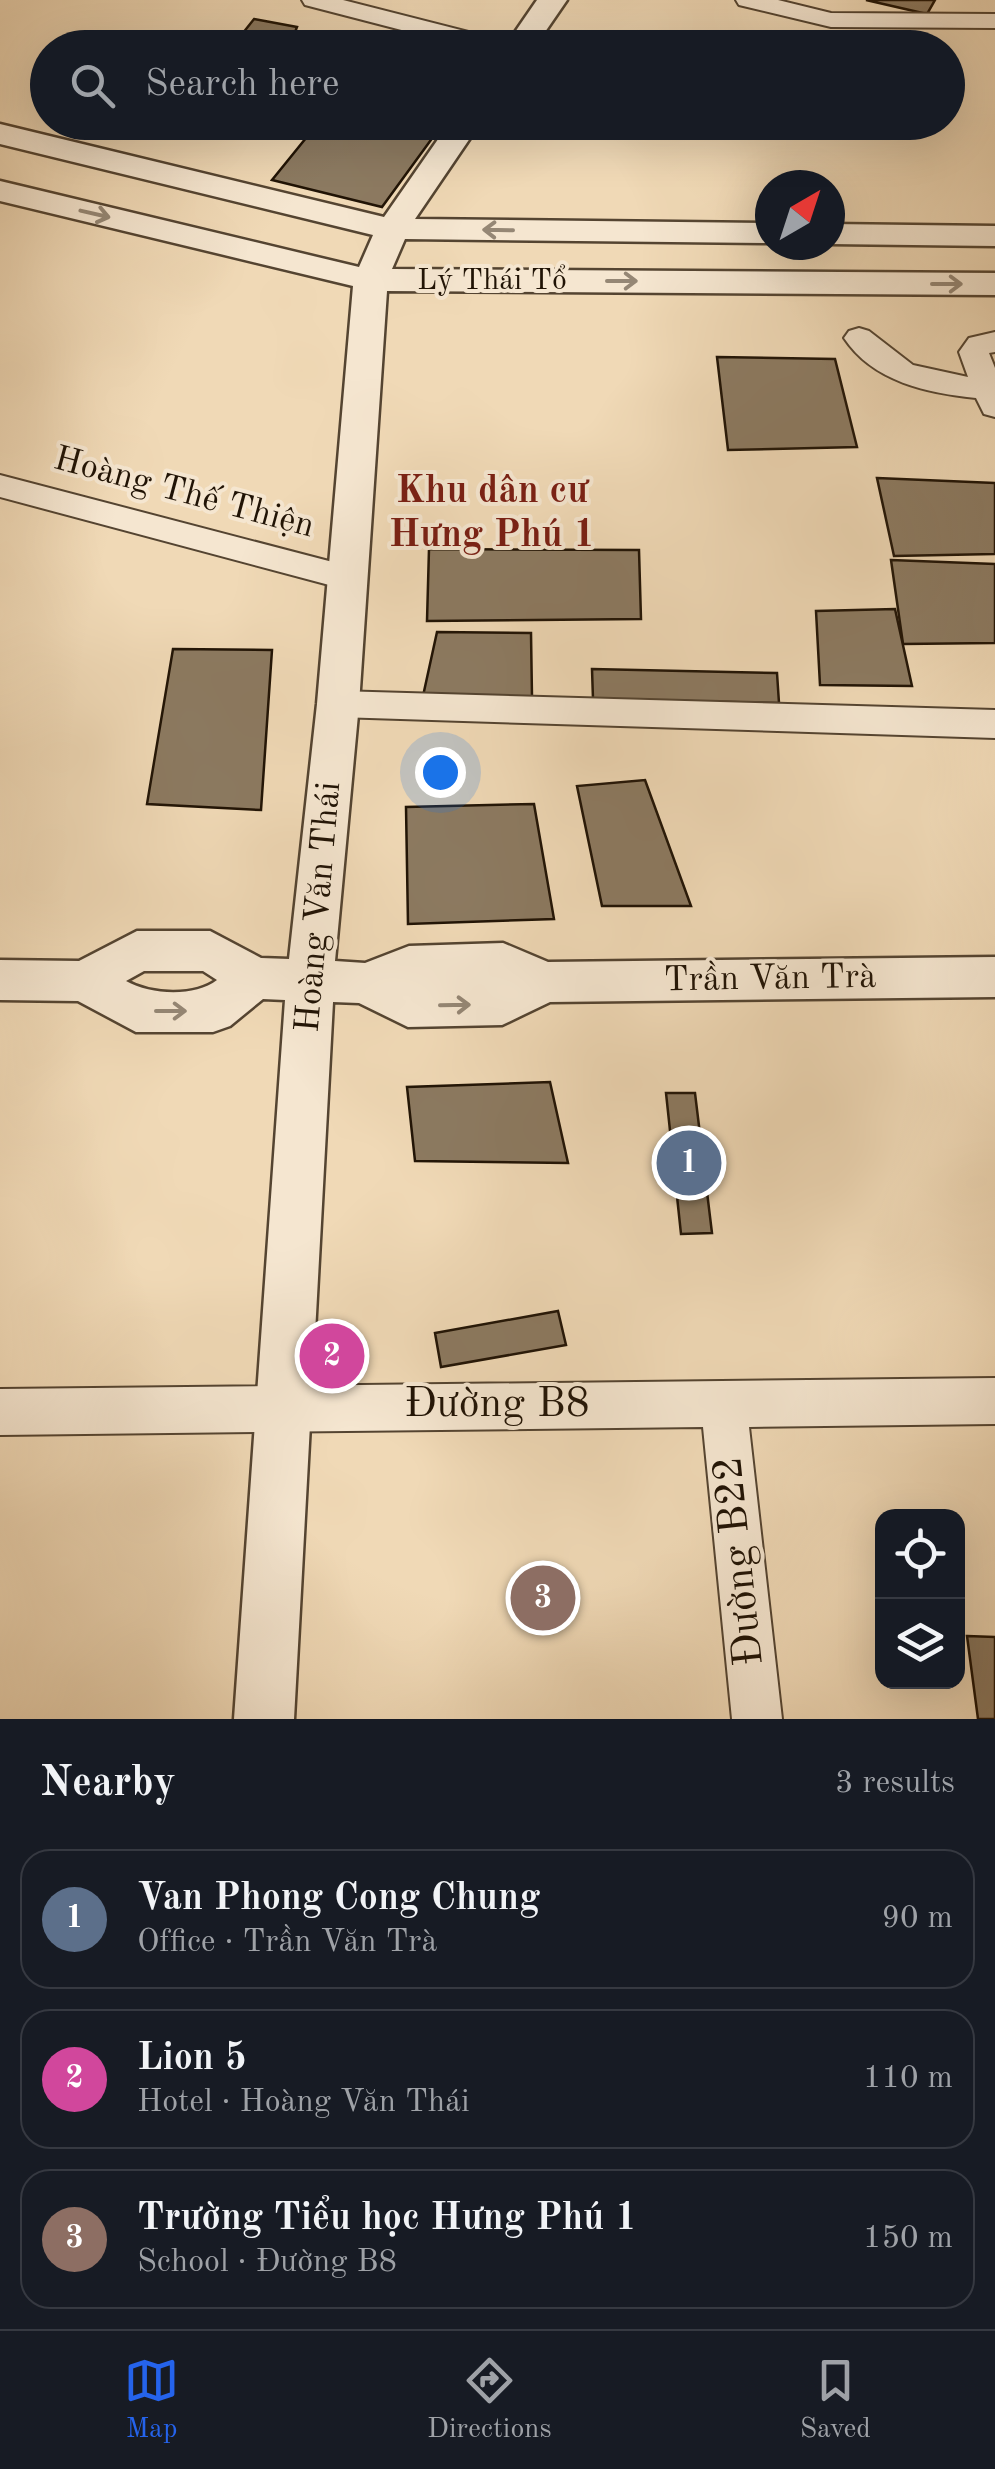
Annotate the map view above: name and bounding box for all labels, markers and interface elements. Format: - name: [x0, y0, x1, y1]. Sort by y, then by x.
- search box: [30, 30, 965, 140]
- icon: search: [65, 58, 120, 113]
- text: Search here: [145, 66, 340, 104]
- north arrow: [755, 170, 845, 260]
- one-way arrow: [78, 206, 110, 224]
- one-way arrow: [482, 220, 514, 240]
- street label: Lý Thái Tổ: [417, 264, 567, 296]
- one-way arrow: [606, 272, 638, 291]
- one-way arrow: [930, 274, 963, 294]
- street label: Hoàng Thế Thiện: [50, 439, 319, 545]
- district label: Khu dân cư Hưng Phú 1: [389, 473, 595, 555]
- your location: [415, 747, 466, 798]
- street label: Hoàng Văn Thái: [291, 780, 347, 1034]
- street label: Trần Văn Trà: [663, 956, 877, 998]
- one-way arrow: [439, 995, 471, 1014]
- one-way arrow: [154, 1002, 186, 1020]
- pin: 1: [656, 1126, 722, 1200]
- pin: 2: [300, 1318, 364, 1394]
- street label: Đường B8: [404, 1384, 590, 1426]
- street label: Đường B22: [708, 1454, 772, 1668]
- map controls: [875, 1509, 965, 1689]
- button: locate: [875, 1509, 965, 1599]
- pin: 3: [510, 1560, 576, 1636]
- button: layers: [875, 1599, 965, 1689]
- text: Nearby: [40, 1763, 176, 1805]
- text: 3 results: [835, 1768, 955, 1800]
- text: Van Phong Cong Chung: [137, 1880, 540, 1918]
- text: 1: [65, 1903, 84, 1935]
- text: 90 m: [882, 1903, 953, 1935]
- text: Office · Trần Văn Trà: [137, 1927, 437, 1959]
- text: Lion 5: [137, 2040, 247, 2078]
- text: 2: [65, 2063, 84, 2095]
- text: 110 m: [863, 2063, 953, 2095]
- text: Hotel · Hoàng Văn Thái: [137, 2087, 470, 2119]
- text: Trường Tiểu học Hưng Phú 1: [137, 2200, 637, 2238]
- text: 3: [65, 2223, 84, 2255]
- text: 150 m: [863, 2223, 953, 2255]
- text: School · Đường B8: [137, 2247, 397, 2279]
- tab: Map: [124, 2353, 179, 2448]
- tab: Directions: [427, 2353, 552, 2448]
- tab: Saved: [800, 2353, 871, 2448]

